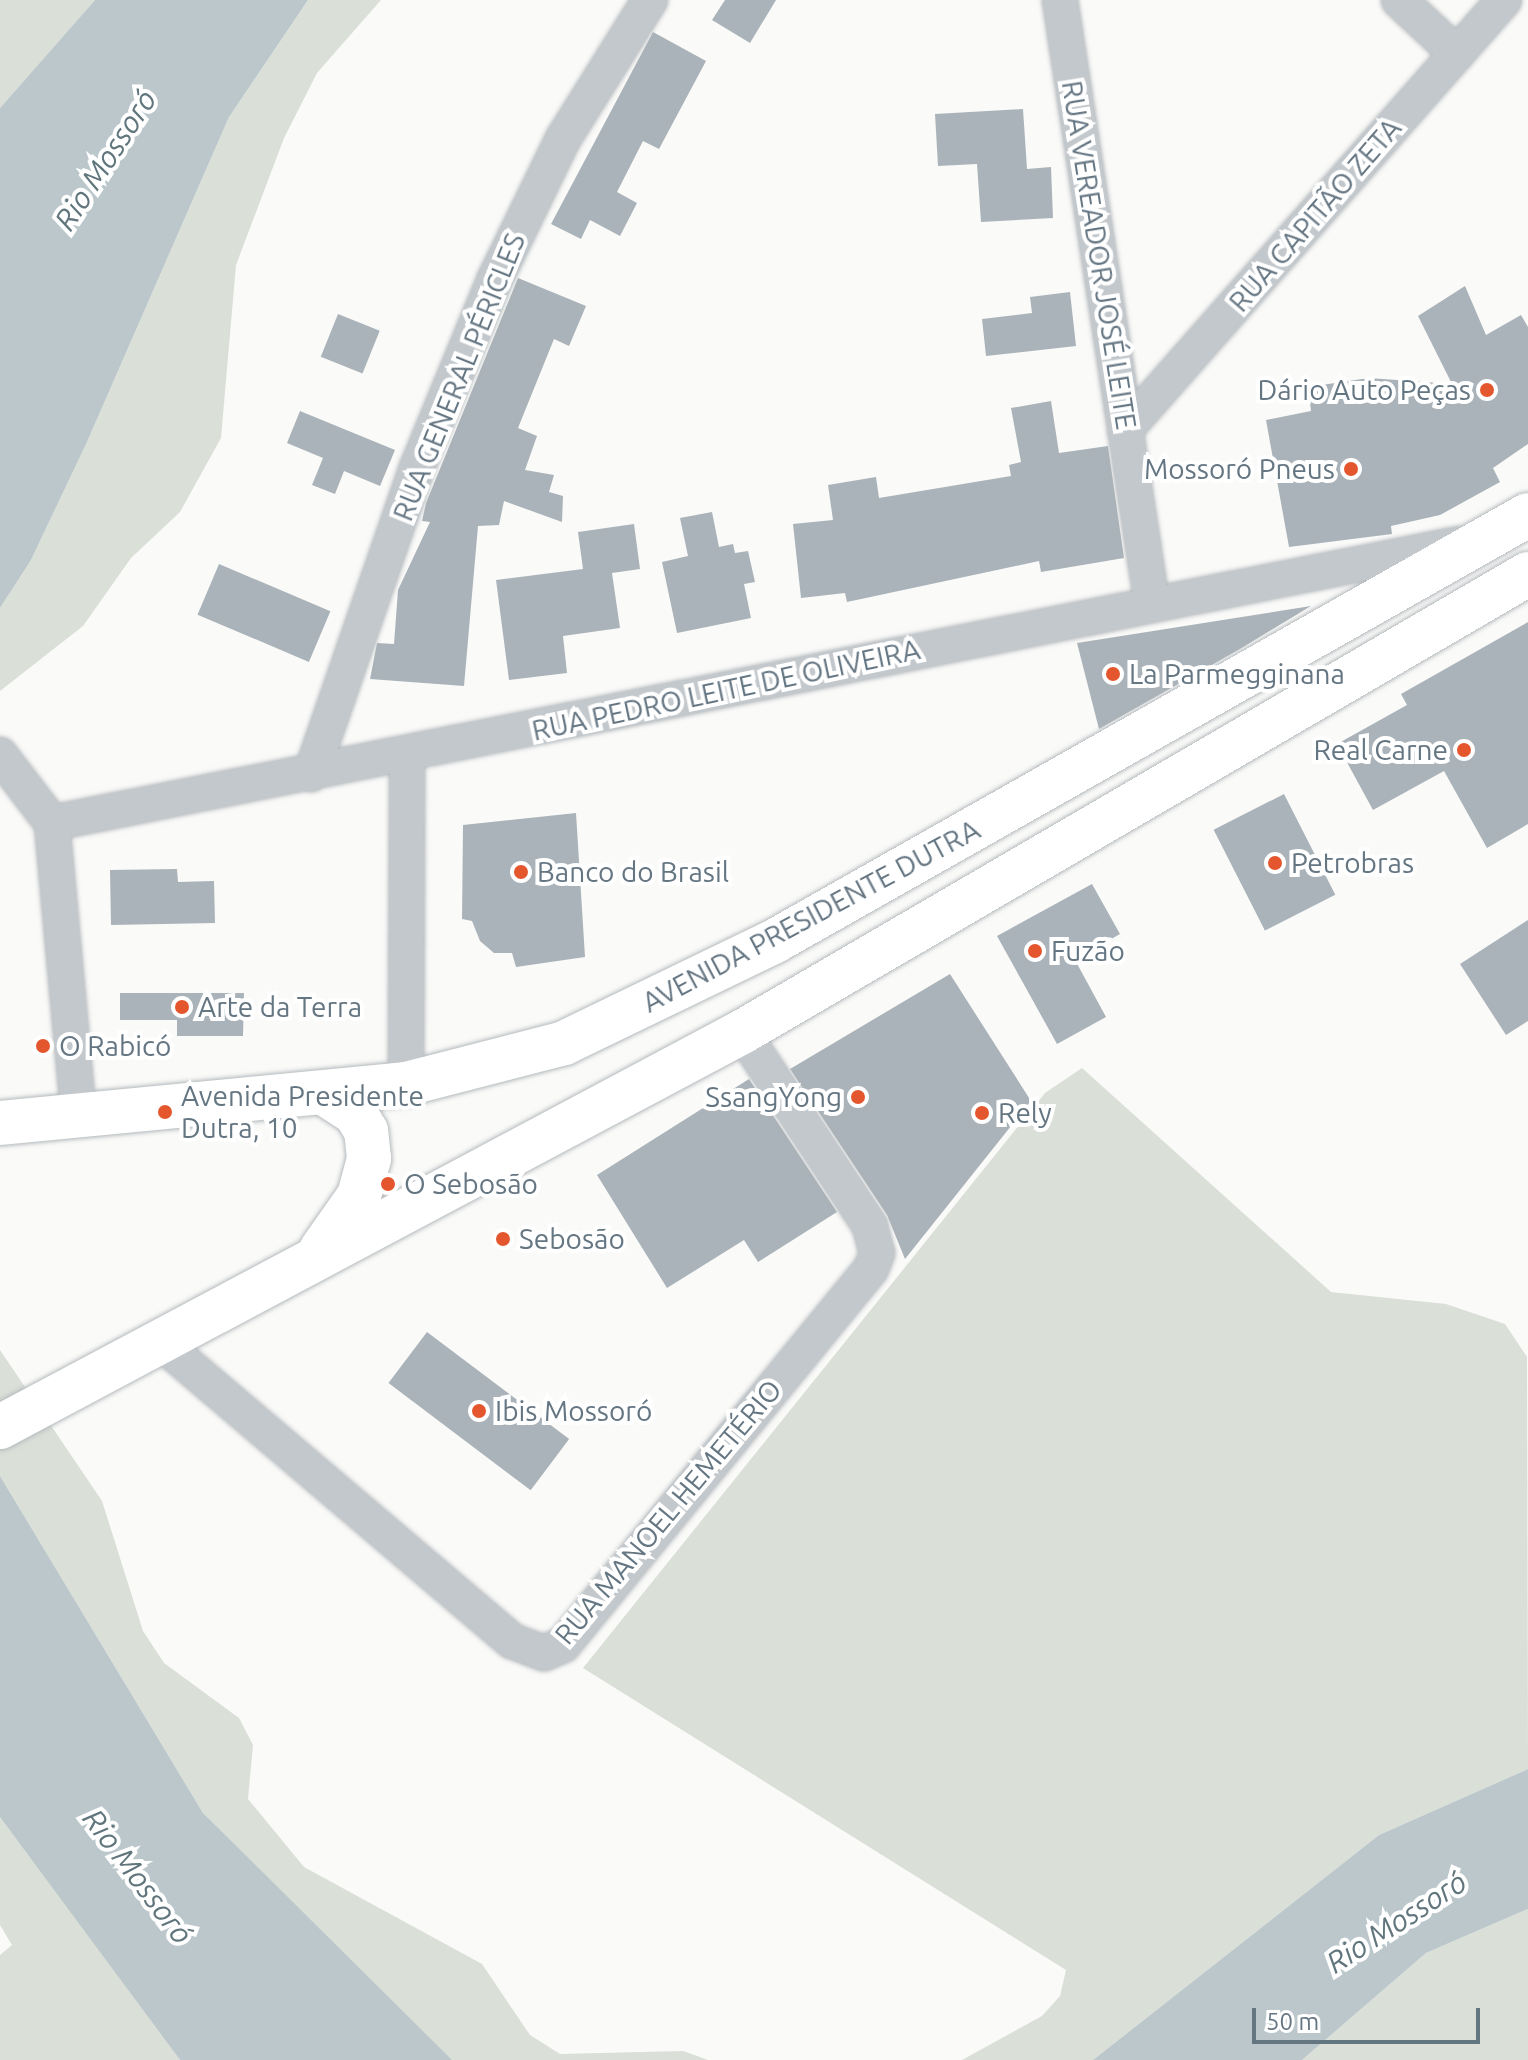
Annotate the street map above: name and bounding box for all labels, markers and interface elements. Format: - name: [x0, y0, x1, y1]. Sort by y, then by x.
- street label: RUA VEREADOR JOSÉ LEITE: [1055, 78, 1143, 432]
- water label: Rio Mossoró: [46, 83, 164, 237]
- street label: RUA CAPITÃO ZETA: [1222, 112, 1408, 318]
- street label: RUA GENERAL PÉRICLES: [386, 228, 532, 526]
- place label: Dário Auto Peças: [1258, 373, 1471, 407]
- marker: Dário Auto Peças: [1478, 381, 1496, 399]
- place label: Mossoró Pneus: [1144, 452, 1335, 486]
- marker: Mossoró Pneus: [1342, 460, 1360, 478]
- street label: RUA PEDRO LEITE DE OLIVEIRA: [529, 632, 923, 748]
- place label: La Parmegginana: [1129, 657, 1345, 691]
- marker: La Parmegginana: [1104, 665, 1122, 683]
- place label: Real Carne: [1313, 733, 1448, 767]
- marker: Real Carne: [1455, 741, 1473, 759]
- street label: AVENIDA PRESIDENTE DUTRA: [637, 813, 985, 1019]
- place label: Petrobras: [1291, 846, 1414, 880]
- marker: Petrobras: [1266, 854, 1284, 872]
- place label: Banco do Brasil: [537, 855, 729, 889]
- marker: Banco do Brasil: [512, 863, 530, 881]
- place label: Fuzão: [1051, 934, 1125, 968]
- marker: Fuzão: [1026, 942, 1044, 960]
- place label: Arte da Terra: [198, 990, 362, 1024]
- marker: Arte da Terra: [173, 998, 191, 1016]
- place label: O Rabicó: [59, 1029, 171, 1063]
- marker: O Rabicó: [34, 1037, 52, 1055]
- place label: Avenida Presidente Dutra, 10: [181, 1079, 424, 1145]
- place label: SsangYong: [705, 1080, 842, 1114]
- marker: SsangYong: [849, 1088, 867, 1106]
- place label: Rely: [998, 1096, 1052, 1130]
- marker: Avenida Presidente Dutra, 10: [156, 1103, 174, 1121]
- marker: Rely: [973, 1104, 991, 1122]
- place label: O Sebosão: [404, 1167, 538, 1201]
- marker: O Sebosão: [379, 1175, 397, 1193]
- place label: Sebosão: [519, 1222, 625, 1256]
- marker: Sebosão: [494, 1230, 512, 1248]
- street label: RUA MANOEL HEMETÉRIO: [548, 1373, 788, 1651]
- place label: Ibis Mossoró: [495, 1394, 652, 1428]
- marker: Ibis Mossoró: [470, 1402, 488, 1420]
- water label: Rio Mossoró: [76, 1801, 200, 1951]
- water label: Rio Mossoró: [1319, 1863, 1473, 1981]
- scale bar: [1256, 1992, 1484, 2042]
- text: 50 m: [1266, 2008, 1319, 2035]

